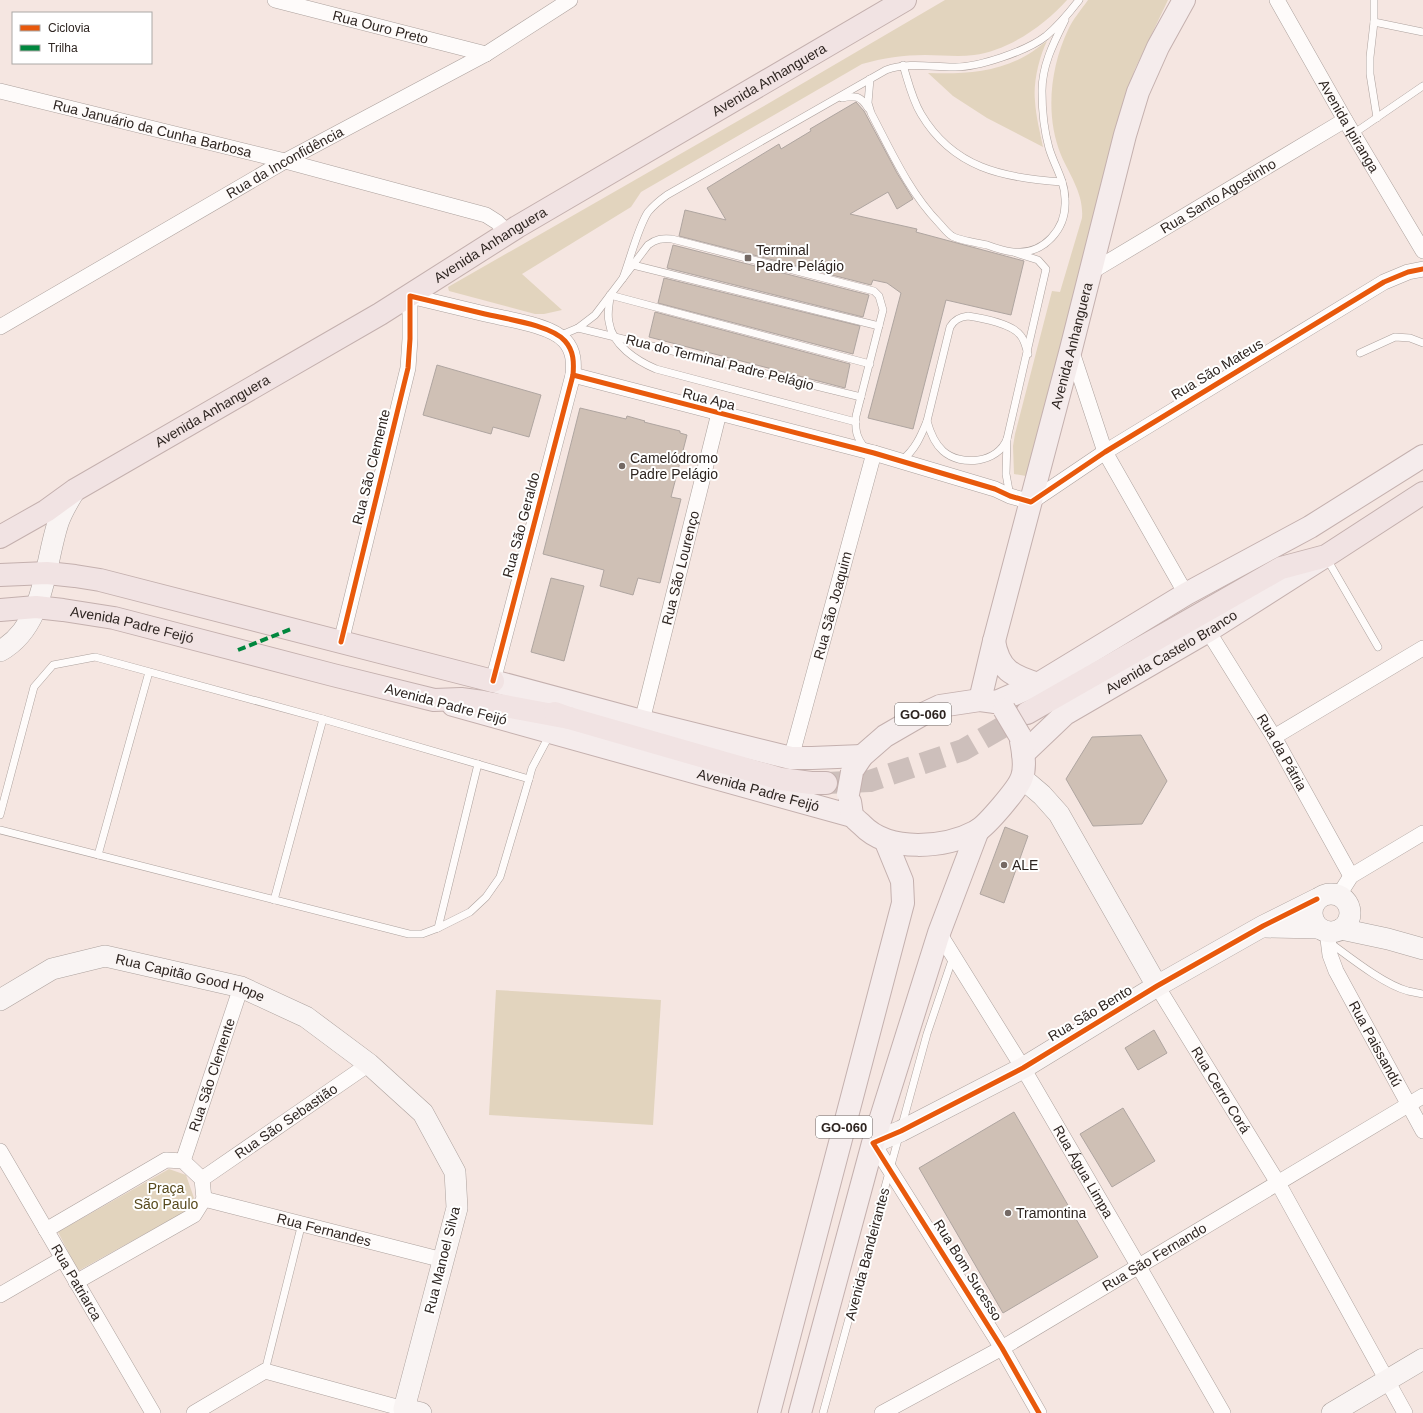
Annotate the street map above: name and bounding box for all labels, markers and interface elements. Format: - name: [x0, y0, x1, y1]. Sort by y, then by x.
- street label: Rua Ouro Preto: [331, 7, 430, 47]
- legend: [12, 12, 152, 64]
- text: Ciclovia: [48, 21, 90, 35]
- street label: Avenida Anhanguera: [709, 40, 829, 119]
- text: Trilha: [48, 41, 78, 55]
- street label: Avenida Ipiranga: [1316, 77, 1382, 175]
- street label: Rua Januário da Cunha Barbosa: [51, 96, 254, 161]
- street label: Rua da Inconfidência: [223, 123, 346, 201]
- street label: Rua Santo Agostinho: [1157, 155, 1279, 237]
- street label: Avenida Anhanguera: [431, 203, 550, 286]
- place label: Terminal Padre Pelágio: [756, 242, 844, 274]
- marker: Terminal Padre Pelágio: [743, 253, 753, 263]
- street label: Avenida Anhanguera: [1048, 281, 1096, 411]
- street label: Rua do Terminal Padre Pelágio: [624, 331, 816, 393]
- street label: Rua São Mateus: [1168, 335, 1266, 403]
- street label: Avenida Anhanguera: [152, 371, 273, 450]
- street label: Rua Apa: [681, 385, 737, 413]
- street label: Rua São Clemente: [349, 407, 393, 526]
- place label: Camelódromo Padre Pelágio: [630, 450, 718, 482]
- marker: Camelódromo Padre Pelágio: [617, 461, 627, 471]
- street label: Rua São Geraldo: [499, 470, 543, 579]
- street label: Rua São Lourenço: [658, 509, 702, 626]
- street label: Rua São Joaquim: [810, 550, 855, 661]
- street label: Avenida Padre Feijó: [69, 603, 196, 646]
- street label: Avenida Castelo Branco: [1102, 607, 1240, 697]
- street label: Avenida Padre Feijó: [383, 680, 509, 728]
- road number: GO-060: [895, 703, 951, 725]
- street label: Rua da Pátria: [1254, 711, 1310, 794]
- street label: Avenida Padre Feijó: [696, 765, 821, 815]
- place label: ALE: [1012, 857, 1038, 873]
- marker: ALE: [999, 860, 1009, 870]
- street label: Rua Capitão Good Hope: [114, 951, 267, 1005]
- street label: Rua São Bento: [1045, 982, 1135, 1044]
- street label: Rua Paissandú: [1346, 998, 1405, 1089]
- street label: Rua São Clemente: [185, 1016, 238, 1133]
- street label: Rua Cerro Corá: [1188, 1044, 1254, 1136]
- street label: Rua São Sebastião: [232, 1080, 340, 1162]
- road number: GO-060: [816, 1116, 872, 1138]
- street label: Rua Água Limpa: [1050, 1123, 1117, 1221]
- park label: Praça São Paulo: [134, 1180, 199, 1212]
- street label: Avenida Bandeirantes: [842, 1186, 892, 1322]
- street label: Rua Manoel Silva: [421, 1205, 463, 1315]
- place label: Tramontina: [1016, 1205, 1087, 1221]
- marker: Tramontina: [1003, 1208, 1013, 1218]
- street label: Rua Fernandes: [275, 1210, 373, 1249]
- street label: Rua Bom Sucesso: [930, 1217, 1006, 1324]
- street label: Rua São Fernando: [1099, 1219, 1209, 1294]
- street label: Rua Patriarca: [48, 1241, 105, 1323]

